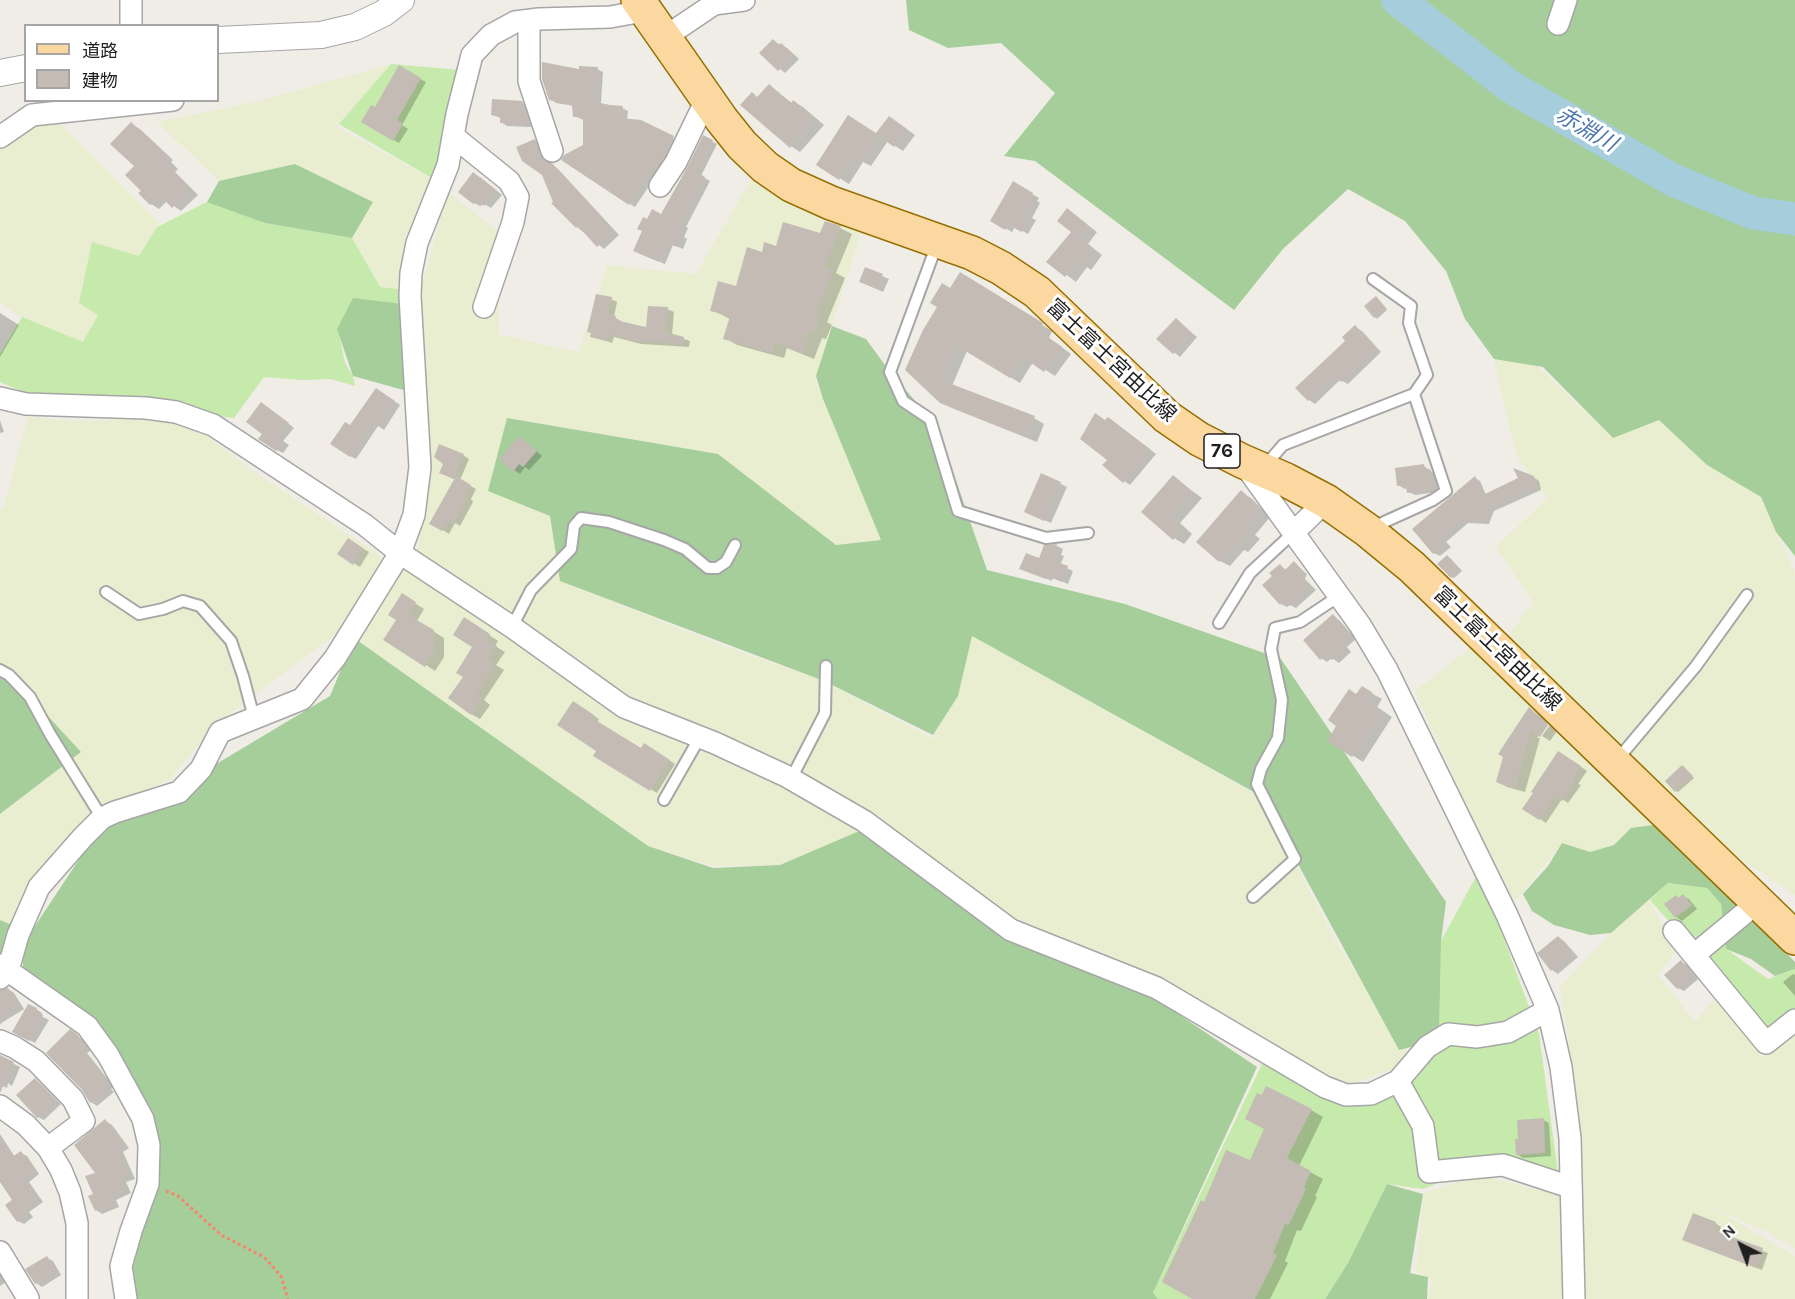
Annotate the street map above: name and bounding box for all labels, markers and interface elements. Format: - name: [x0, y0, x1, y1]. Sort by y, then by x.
- legend: [24, 24, 219, 102]
- text: 道路: [82, 40, 118, 62]
- text: 建物: [82, 70, 118, 92]
- water label: 赤淵川: [1551, 102, 1621, 158]
- street label: 富士富士宮由比線: [1041, 294, 1181, 428]
- road number: 76: [1204, 434, 1240, 468]
- street label: 富士富士宮由比線: [1428, 582, 1566, 716]
- north arrow: [1711, 1215, 1771, 1275]
- text: N: [1718, 1220, 1739, 1242]

